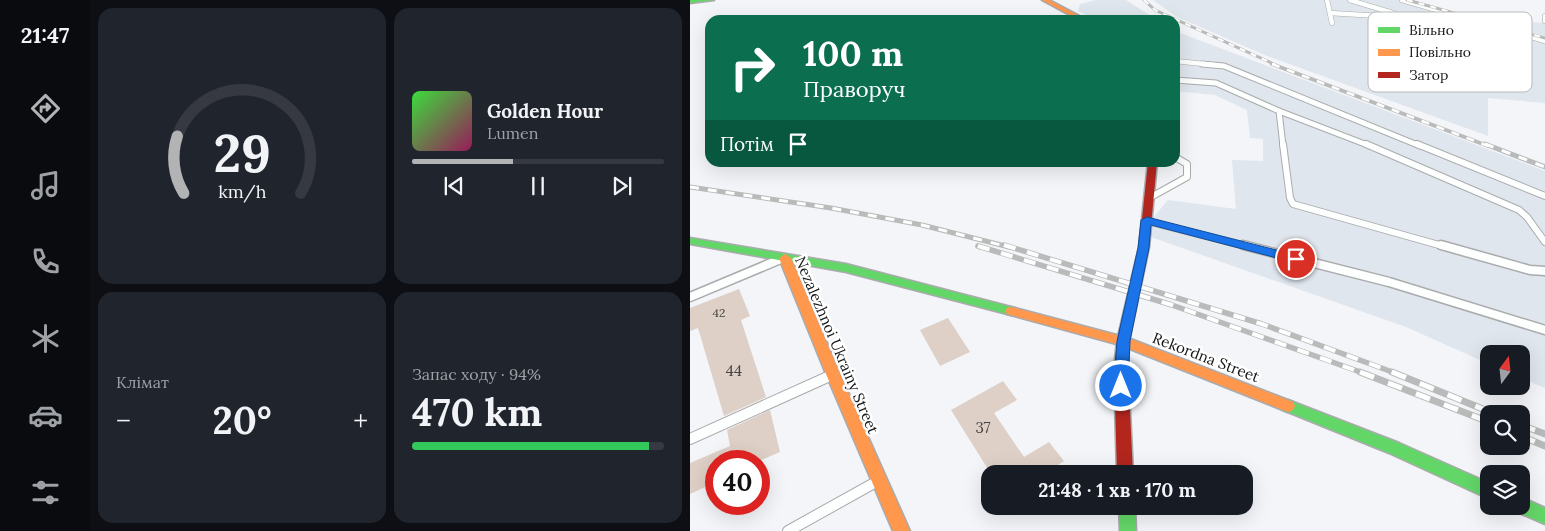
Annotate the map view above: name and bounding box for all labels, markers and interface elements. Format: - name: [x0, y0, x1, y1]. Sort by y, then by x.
- legend: [1368, 12, 1532, 92]
- text: 21:47: [21, 21, 69, 49]
- text: Вільно: [1409, 21, 1454, 39]
- text: 100 m: [803, 31, 903, 76]
- icon: right: [720, 35, 785, 100]
- text: Повільно: [1409, 43, 1471, 61]
- text: Затор: [1409, 66, 1448, 84]
- text: Праворуч: [803, 75, 905, 103]
- icon: directions: [28, 91, 63, 126]
- text: Golden Hour: [487, 99, 603, 123]
- text: 29: [213, 120, 271, 186]
- text: Lumen: [487, 123, 539, 143]
- icon: arrive: [784, 130, 812, 158]
- text: Потім: [720, 132, 774, 156]
- icon: music: [28, 168, 63, 203]
- icon: previous: [440, 172, 468, 200]
- icon: pause: [524, 172, 552, 200]
- icon: next: [608, 172, 636, 200]
- text: km/h: [218, 180, 266, 203]
- pin: [1275, 238, 1317, 280]
- icon: phone: [28, 244, 63, 279]
- icon: arrive: [1282, 245, 1310, 273]
- street label: Nezalezhnoi Ukrainy Street: [791, 253, 883, 437]
- house number: 42: [713, 305, 725, 320]
- icon: climate: [28, 321, 63, 356]
- street label: Rekordna Street: [1150, 328, 1262, 386]
- north arrow: [1480, 345, 1530, 395]
- map controls: [1480, 345, 1530, 515]
- position arrow: [1094, 359, 1146, 411]
- house number: 44: [726, 361, 742, 380]
- text: Запас ходу · 94%: [412, 364, 541, 384]
- text: Клімат: [116, 372, 169, 392]
- text: 470 km: [412, 388, 542, 436]
- text: 20°: [213, 396, 271, 444]
- icon: car: [28, 398, 63, 433]
- text: −: [116, 403, 131, 439]
- text: +: [353, 403, 368, 439]
- button: search: [1480, 405, 1530, 455]
- house number: 37: [976, 418, 991, 437]
- speed limit sign: 40: [705, 450, 770, 515]
- button: layers: [1480, 465, 1530, 515]
- icon: filters: [28, 475, 63, 510]
- text: 21:48 · 1 хв · 170 m: [1038, 478, 1196, 502]

